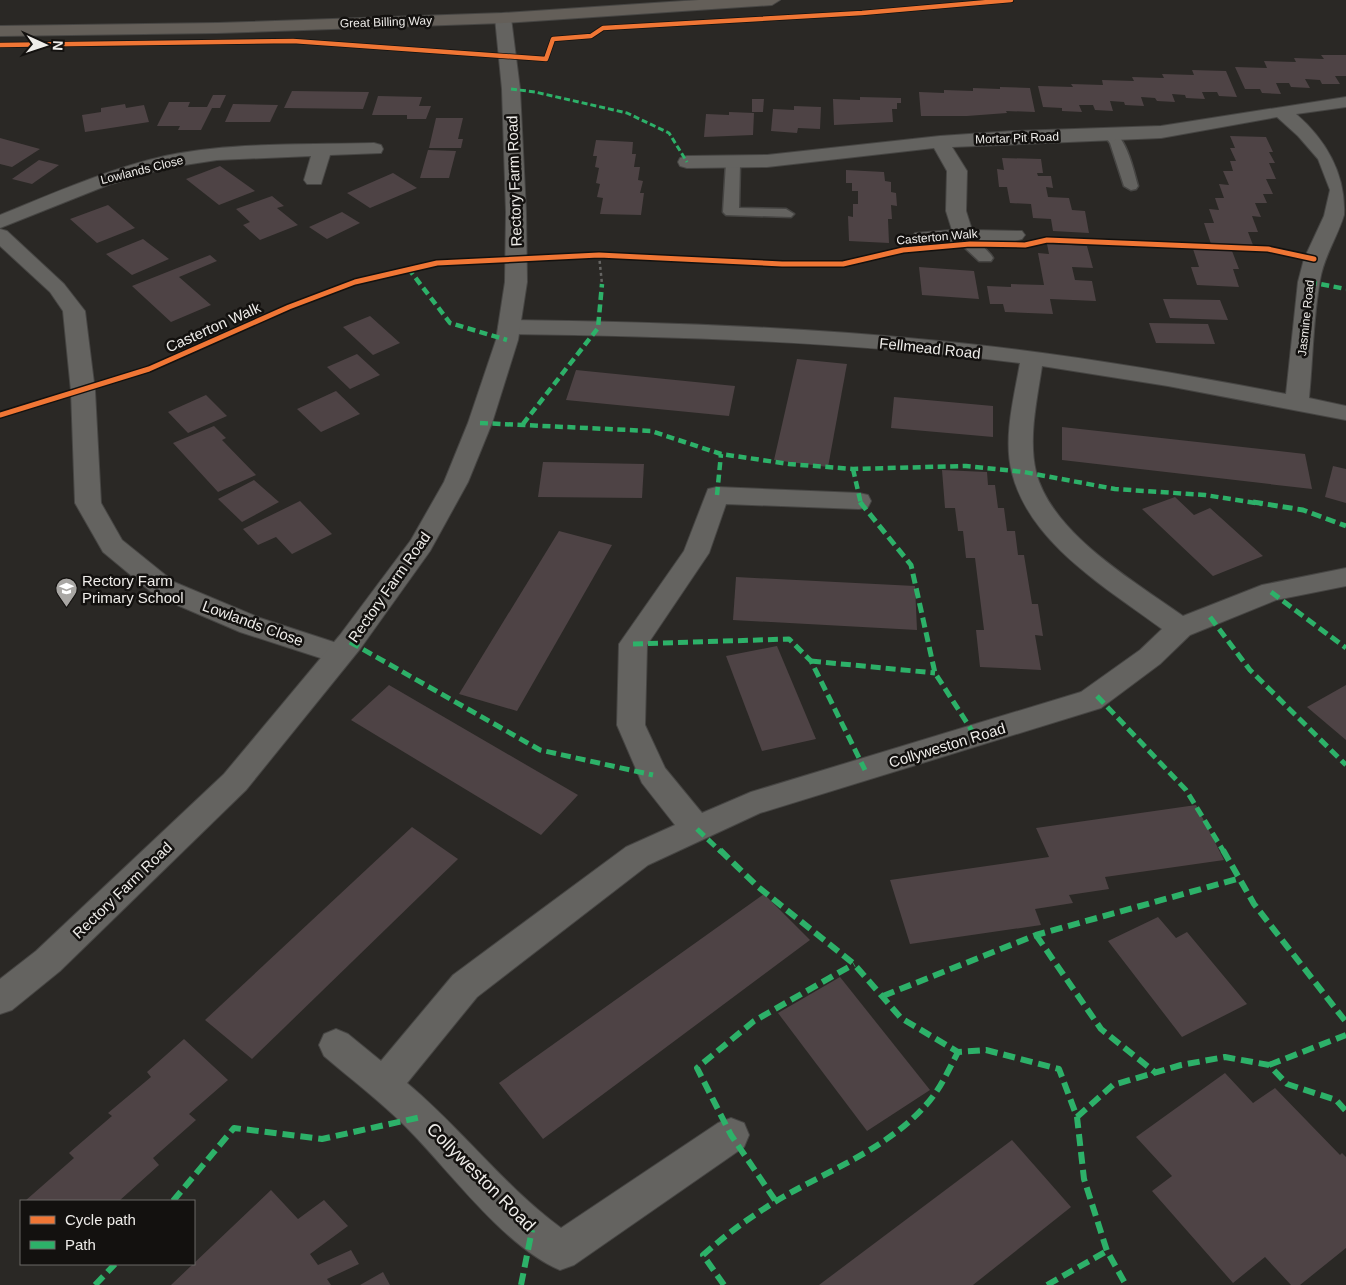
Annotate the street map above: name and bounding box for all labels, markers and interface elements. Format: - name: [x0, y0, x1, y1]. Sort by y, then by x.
- street label: Great Billing Way: [340, 13, 432, 31]
- north arrow: [20, 20, 70, 70]
- text: N: [50, 40, 66, 51]
- street label: Rectory Farm Road: [503, 115, 525, 247]
- street label: Mortar Pit Road: [975, 130, 1059, 146]
- street label: Lowlands Close: [99, 153, 185, 187]
- street label: Casterton Walk: [896, 226, 979, 248]
- street label: Jasmine Road: [1295, 279, 1317, 357]
- street label: Casterton Walk: [163, 298, 263, 356]
- street label: Fellmead Road: [879, 334, 981, 362]
- street label: Rectory Farm Road: [345, 529, 433, 645]
- place label: Rectory Farm Primary School: [82, 572, 184, 606]
- school or university icon: Rectory Farm Primary School: [54, 577, 78, 608]
- street label: Lowlands Close: [200, 597, 306, 649]
- street label: Collyweston Road: [887, 719, 1007, 771]
- street label: Rectory Farm Road: [69, 838, 175, 942]
- street label: Collyweston Road: [423, 1119, 539, 1235]
- legend: [20, 1200, 195, 1265]
- text: Cycle path: [65, 1211, 136, 1228]
- text: Path: [65, 1236, 96, 1253]

